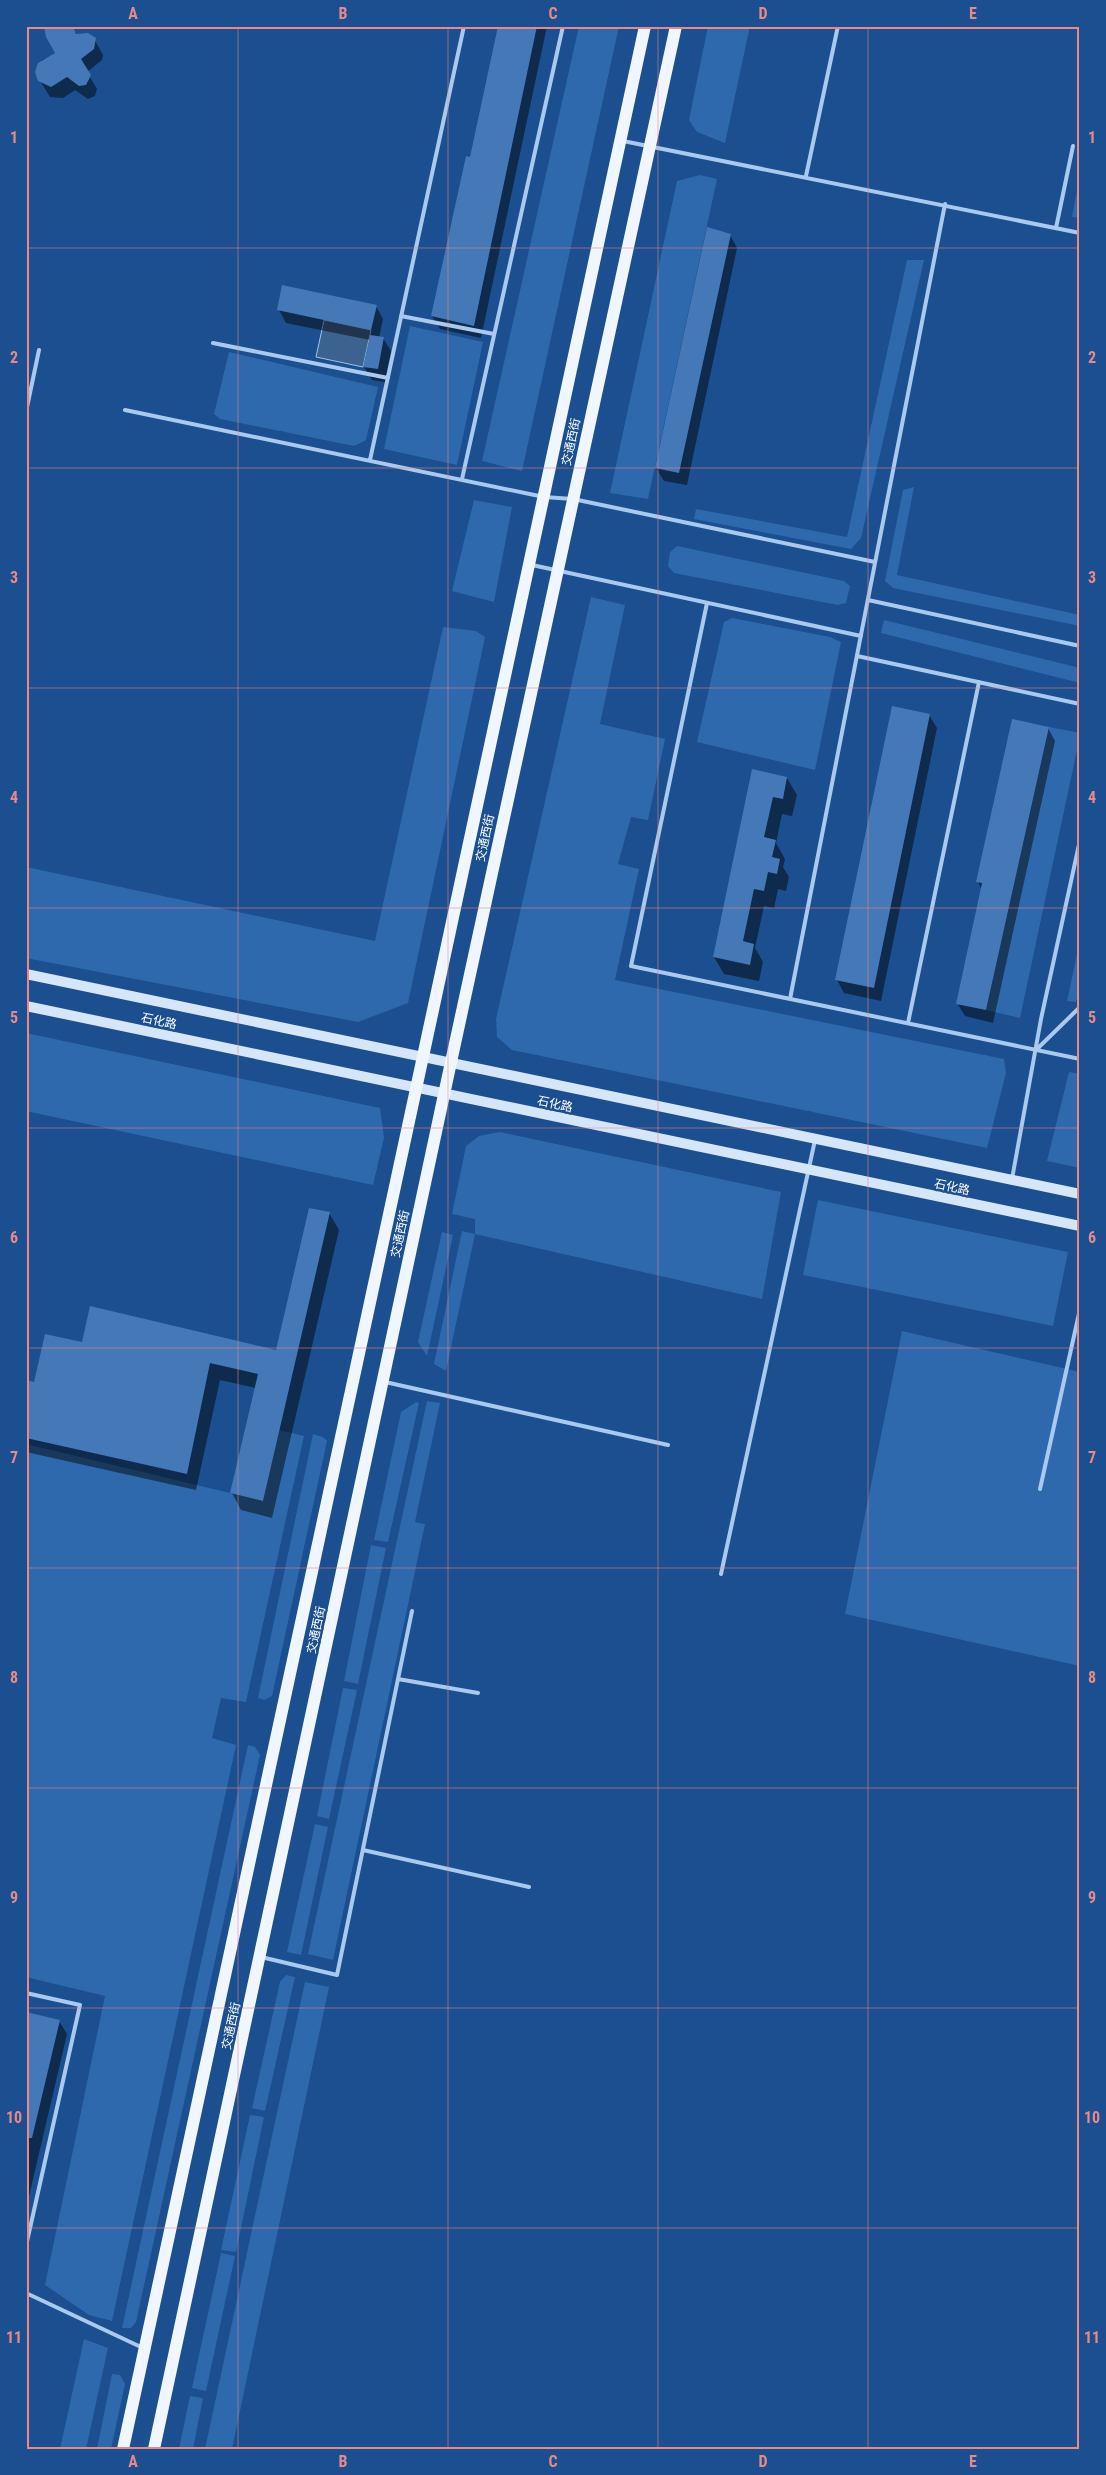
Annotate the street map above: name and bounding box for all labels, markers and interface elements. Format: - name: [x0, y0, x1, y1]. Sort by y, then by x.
- text: A: [128, 4, 138, 23]
- text: B: [339, 4, 348, 23]
- text: C: [548, 4, 558, 23]
- text: D: [758, 4, 768, 23]
- text: E: [969, 4, 977, 23]
- text: 1: [10, 128, 18, 147]
- text: 1: [1088, 128, 1096, 147]
- text: 2: [10, 348, 18, 367]
- text: 2: [1088, 348, 1096, 367]
- street label: 交通西街: [559, 417, 583, 467]
- text: 3: [10, 568, 18, 587]
- text: 3: [1088, 568, 1096, 587]
- text: 4: [10, 788, 18, 807]
- text: 4: [1088, 788, 1096, 807]
- street label: 交通西街: [473, 813, 497, 863]
- text: 5: [10, 1008, 18, 1027]
- text: 5: [1088, 1008, 1096, 1027]
- street label: 石化路: [140, 1010, 178, 1032]
- street label: 石化路: [536, 1093, 574, 1115]
- street label: 石化路: [933, 1176, 971, 1198]
- street label: 交通西街: [388, 1209, 412, 1259]
- text: 6: [10, 1228, 18, 1247]
- text: 6: [1088, 1228, 1096, 1247]
- text: 7: [10, 1448, 18, 1467]
- text: 7: [1088, 1448, 1096, 1467]
- street label: 交通西街: [304, 1605, 328, 1655]
- text: 8: [10, 1668, 18, 1687]
- text: 8: [1088, 1668, 1096, 1687]
- text: 9: [10, 1888, 18, 1907]
- text: 9: [1088, 1888, 1096, 1907]
- street label: 交通西街: [219, 2001, 243, 2051]
- text: 10: [6, 2108, 22, 2127]
- text: 10: [1084, 2108, 1100, 2127]
- text: 11: [6, 2328, 22, 2347]
- text: 11: [1084, 2328, 1100, 2347]
- text: A: [128, 2452, 138, 2471]
- text: B: [339, 2452, 348, 2471]
- text: C: [548, 2452, 558, 2471]
- text: D: [758, 2452, 768, 2471]
- text: E: [969, 2452, 977, 2471]

